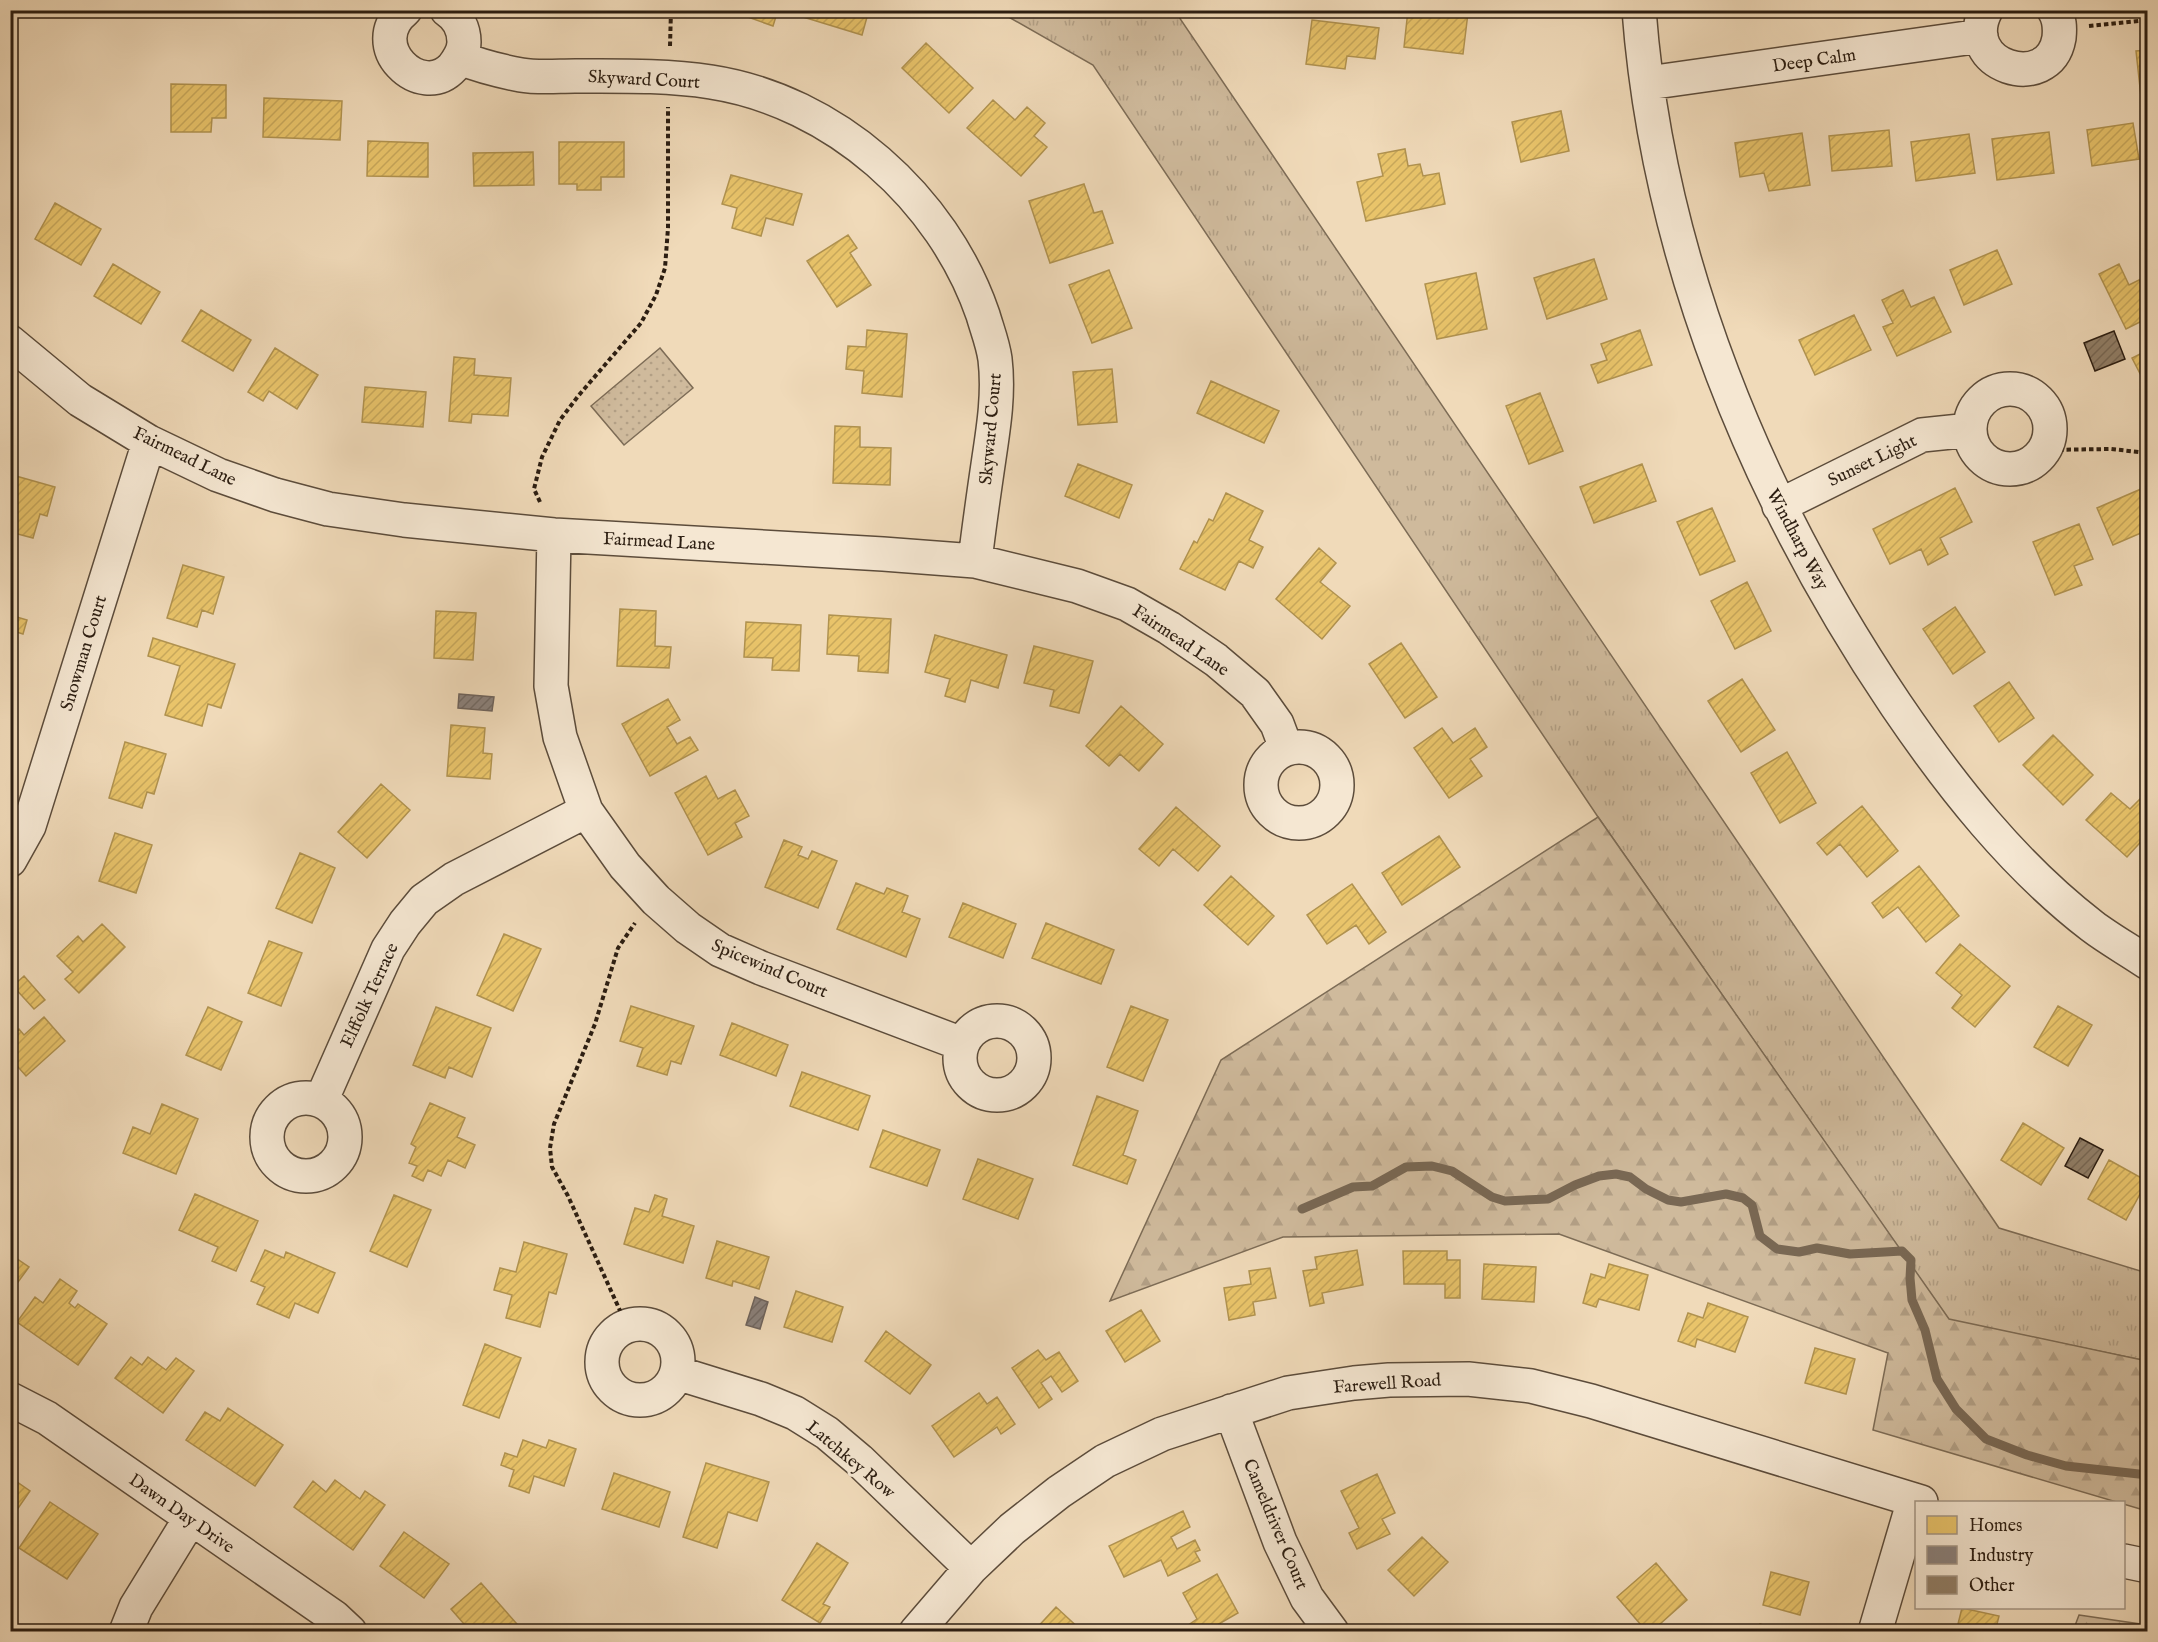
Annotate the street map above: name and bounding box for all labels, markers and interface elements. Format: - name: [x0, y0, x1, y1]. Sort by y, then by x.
- street label: Deep Calm: [1771, 44, 1858, 79]
- street label: Skyward Court: [587, 66, 700, 95]
- street label: Skyward Court: [975, 372, 1008, 486]
- street label: Fairmead Lane: [129, 422, 240, 492]
- street label: Sunset Light: [1825, 430, 1921, 493]
- street label: Windharp Way: [1760, 485, 1833, 594]
- street label: Fairmead Lane: [602, 528, 716, 557]
- street label: Snowman Court: [56, 593, 113, 714]
- street label: Fairmead Lane: [1127, 600, 1233, 682]
- street label: Spicewind Court: [708, 935, 831, 1004]
- street label: Elffolk Terrace: [336, 940, 405, 1052]
- street label: Farewell Road: [1332, 1369, 1442, 1400]
- street label: Latchkey Row: [801, 1416, 900, 1505]
- street label: Cameldriver Court: [1237, 1456, 1313, 1593]
- street label: Dawn Day Drive: [124, 1469, 239, 1559]
- legend: [1915, 1501, 2125, 1609]
- text: Homes: [1969, 1515, 2022, 1538]
- text: Industry: [1969, 1545, 2033, 1568]
- text: Other: [1969, 1575, 2015, 1598]

